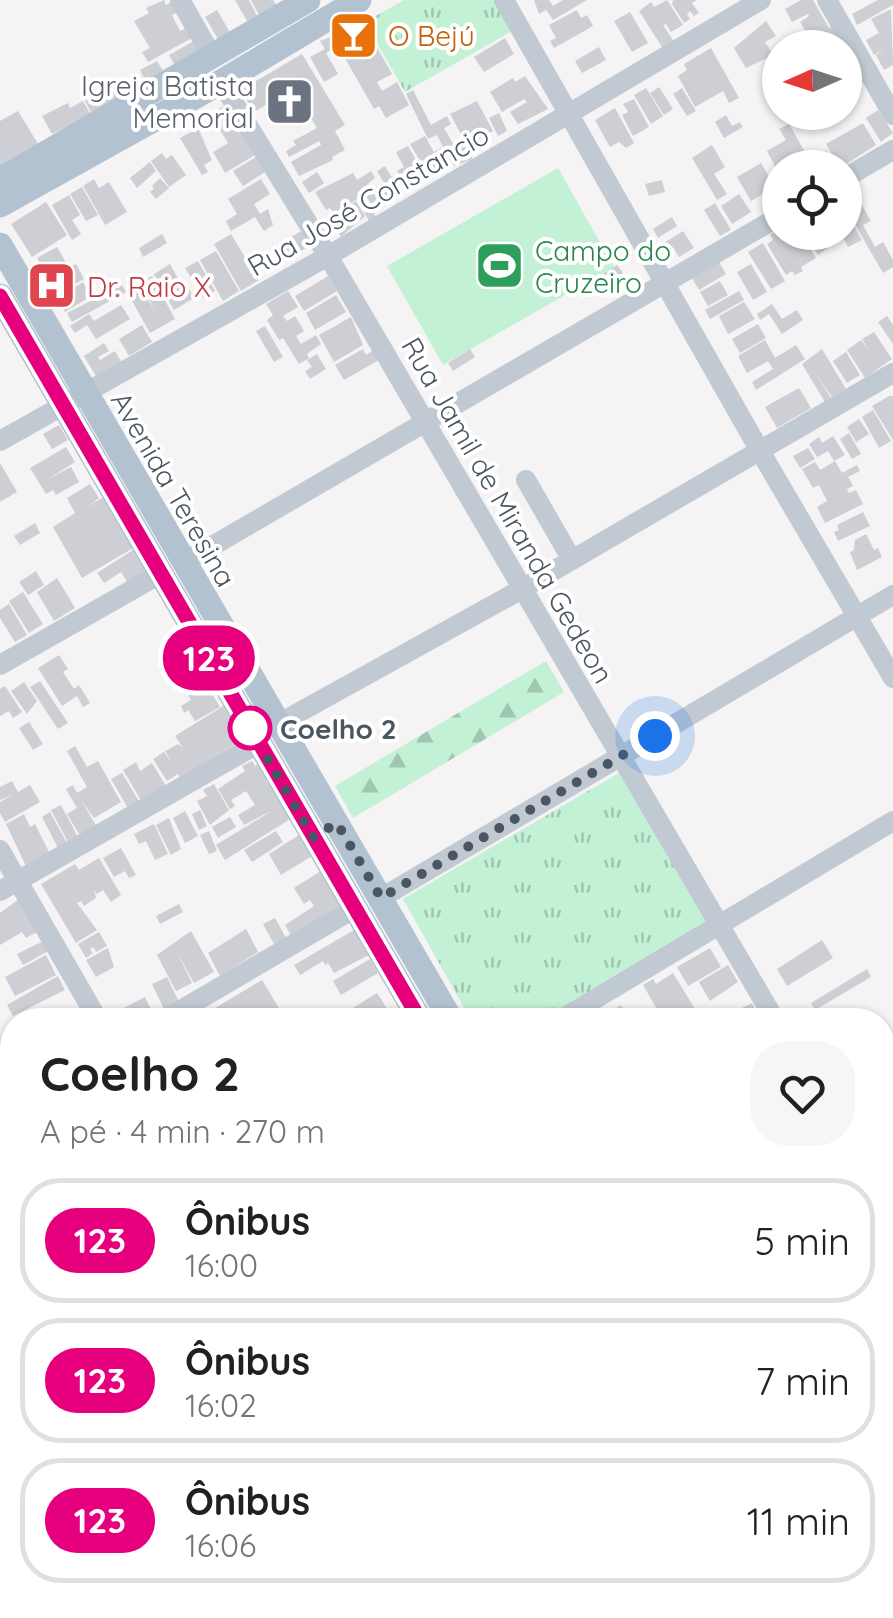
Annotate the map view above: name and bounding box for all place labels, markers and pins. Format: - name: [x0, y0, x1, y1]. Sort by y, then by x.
- bar icon: O Bejú: [327, 9, 379, 61]
- place label: O Bejú: [388, 18, 475, 53]
- place label: Igreja Batista Memorial: [81, 68, 254, 135]
- church icon: Igreja Batista Memorial: [263, 75, 315, 127]
- place label: Campo do Cruzeiro: [535, 233, 671, 300]
- sports icon: Campo do Cruzeiro: [474, 240, 526, 292]
- hospital icon: Dr. Raio X: [26, 260, 78, 312]
- place label: Dr. Raio X: [87, 269, 211, 304]
- marker: Coelho 2: [229, 707, 271, 749]
- place label: Coelho 2: [280, 711, 397, 746]

